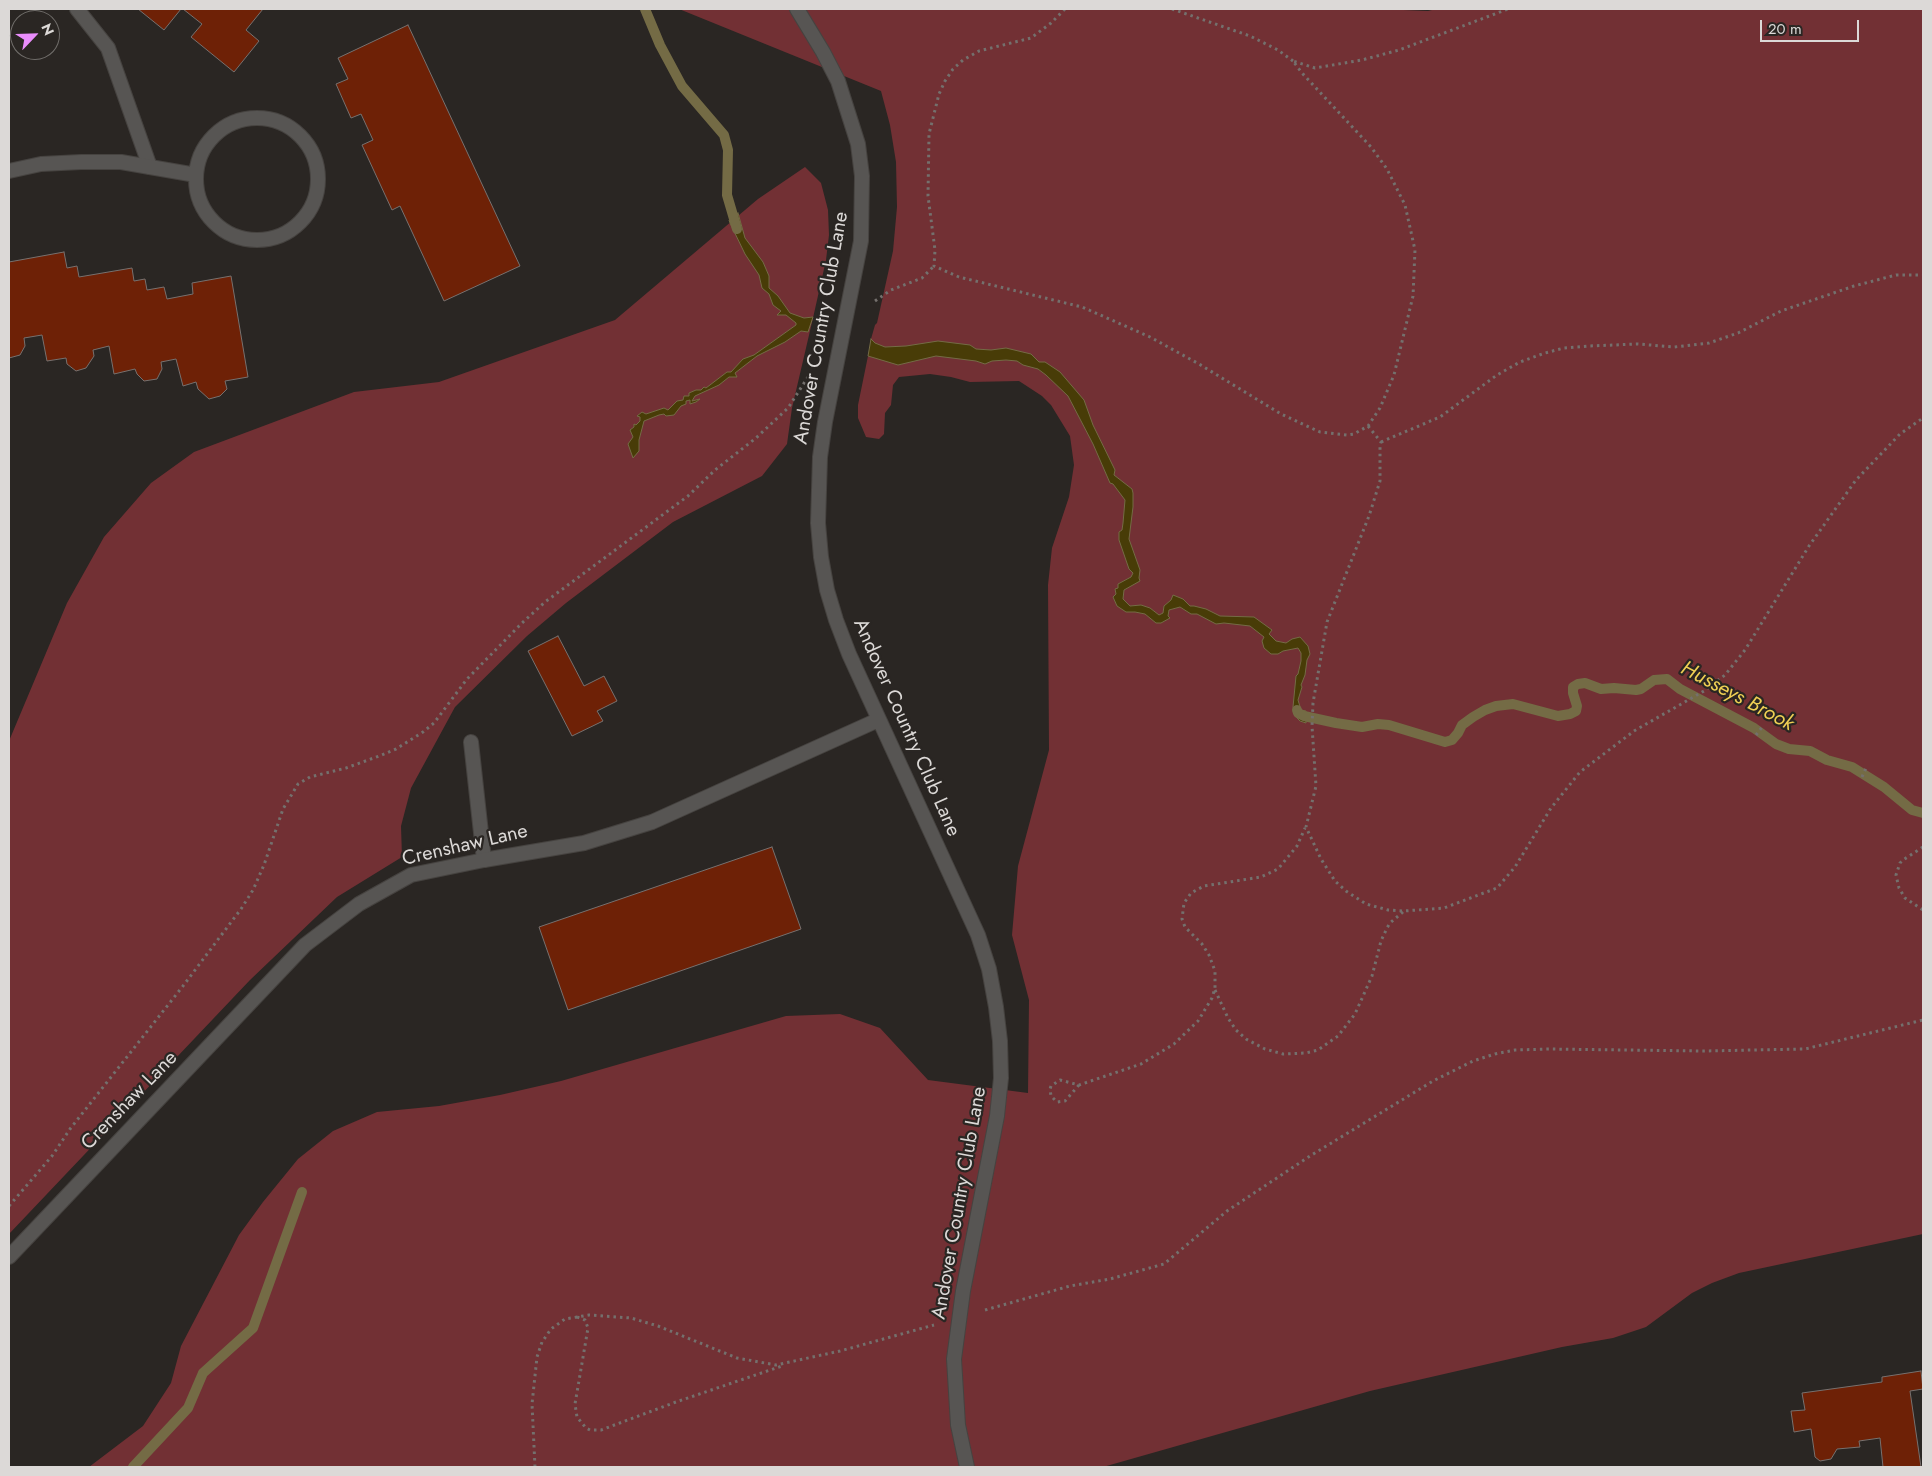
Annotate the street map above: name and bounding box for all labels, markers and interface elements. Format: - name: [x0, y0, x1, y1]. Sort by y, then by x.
- north arrow: [10, 10, 60, 60]
- scale bar: [1762, 10, 1861, 42]
- text: 20 m: [1768, 18, 1802, 40]
- text: N: [36, 20, 59, 38]
- street label: Andover Country Club Lane: [790, 210, 854, 446]
- street label: Andover Country Club Lane: [847, 615, 965, 841]
- water label: Husseys Brook: [1676, 657, 1798, 737]
- street label: Crenshaw Lane: [400, 820, 530, 872]
- street label: Crenshaw Lane: [77, 1047, 183, 1155]
- street label: Andover Country Club Lane: [928, 1085, 992, 1321]

